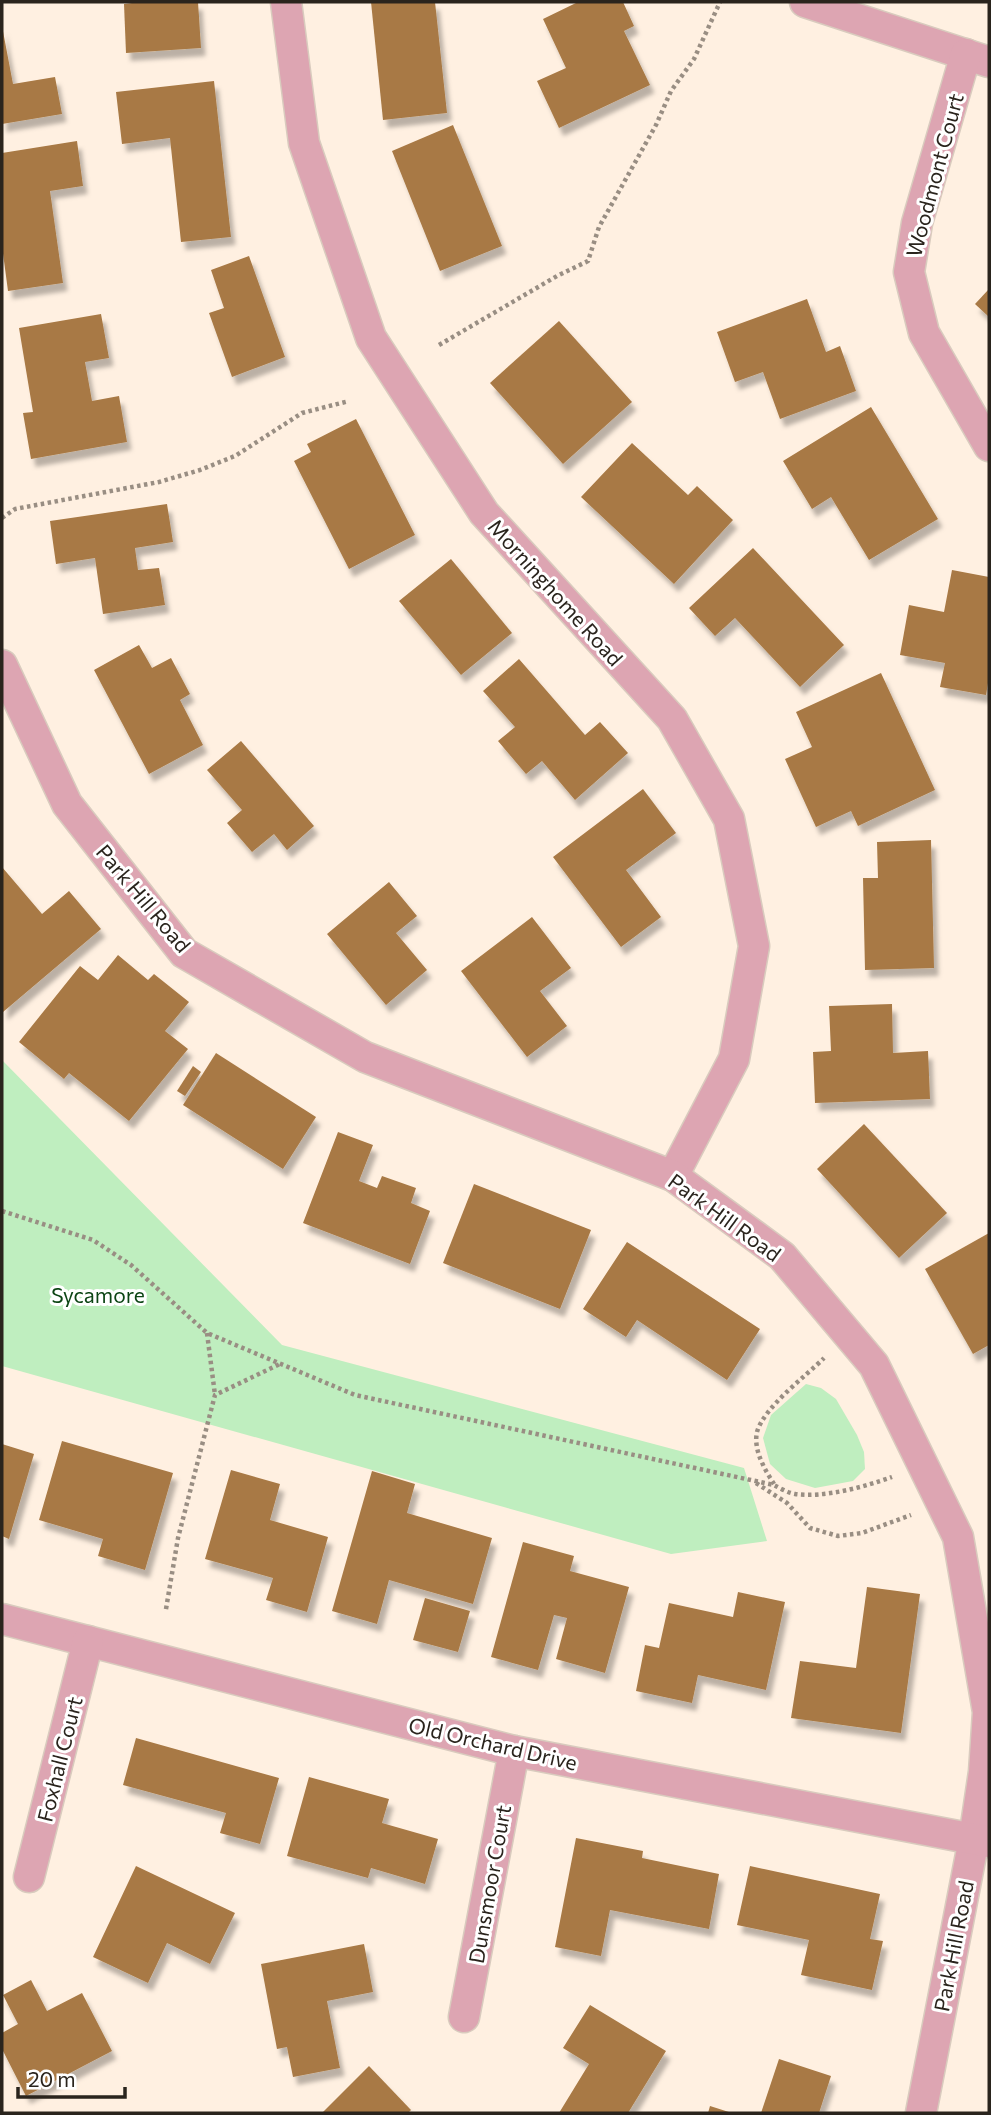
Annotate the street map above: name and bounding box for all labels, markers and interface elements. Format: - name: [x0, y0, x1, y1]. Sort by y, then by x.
- street label: Woodmont Court: [900, 90, 968, 260]
- street label: Morninghome Road: [484, 513, 628, 671]
- street label: Park Hill Road: [92, 839, 196, 957]
- street label: Park Hill Road: [664, 1168, 786, 1266]
- park label: Sycamore: [51, 1282, 145, 1307]
- street label: Foxhall Court: [31, 1694, 87, 1824]
- street label: Old Orchard Drive: [406, 1711, 580, 1775]
- street label: Dunsmoor Court: [463, 1803, 515, 1965]
- street label: Park Hill Road: [928, 1878, 978, 2014]
- scale bar: [18, 2056, 124, 2100]
- text: 20 m: [28, 2066, 76, 2091]

